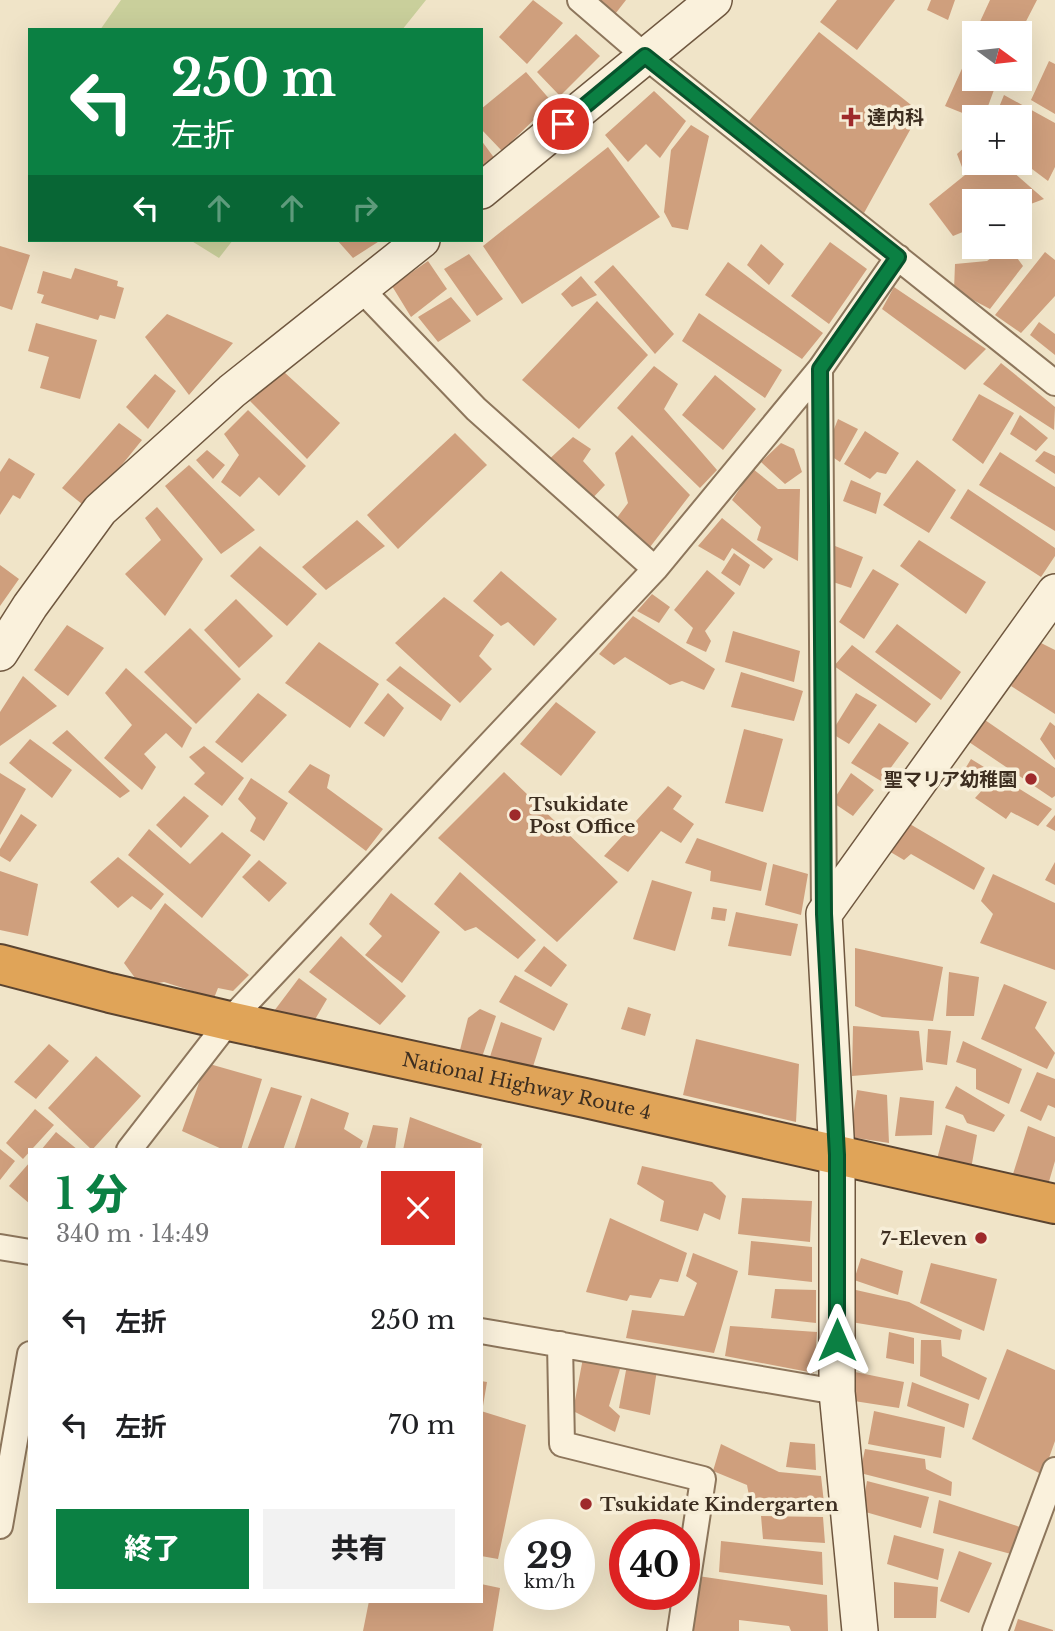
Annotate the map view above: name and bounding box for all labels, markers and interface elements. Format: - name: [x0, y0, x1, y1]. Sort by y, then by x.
- north arrow: [962, 21, 1032, 91]
- map controls: [962, 21, 1032, 259]
- text: 250 m: [171, 48, 336, 109]
- icon: left: [56, 56, 147, 147]
- pin: [533, 94, 593, 154]
- icon: arrive: [544, 105, 582, 143]
- button: +: [962, 105, 1032, 175]
- place label: 達内科: [867, 106, 924, 129]
- marker: 達内科: [841, 107, 861, 127]
- text: 左折: [171, 115, 235, 155]
- icon: left: [127, 189, 165, 227]
- icon: ahead: [200, 189, 238, 227]
- icon: ahead: [273, 189, 311, 227]
- icon: right: [346, 189, 384, 227]
- button: −: [962, 189, 1032, 259]
- place label: 聖マリア幼稚園: [884, 768, 1017, 791]
- marker: 聖マリア幼稚園: [1023, 771, 1039, 787]
- place label: Tsukidate Post Office: [529, 793, 635, 838]
- marker: Tsukidate Post Office: [507, 807, 523, 823]
- street label: National Highway Route 4: [400, 1048, 654, 1125]
- text: 1 分: [56, 1168, 127, 1220]
- button: close: [381, 1171, 455, 1245]
- text: 340 m · 14:49: [56, 1220, 210, 1248]
- place label: 7-Eleven: [881, 1227, 967, 1250]
- marker: 7-Eleven: [973, 1230, 989, 1246]
- icon: left: [56, 1301, 94, 1339]
- position arrow: [800, 1303, 874, 1377]
- text: 250 m: [370, 1304, 455, 1336]
- text: 左折: [115, 1306, 167, 1338]
- icon: left: [56, 1406, 94, 1444]
- text: 70 m: [388, 1409, 455, 1441]
- text: 左折: [115, 1411, 167, 1443]
- place label: Tsukidate Kindergarten: [600, 1493, 839, 1516]
- marker: Tsukidate Kindergarten: [578, 1496, 594, 1512]
- button: 終了: [56, 1509, 249, 1589]
- button: 共有: [263, 1509, 455, 1589]
- speed limit sign: 40: [609, 1519, 700, 1610]
- text: 29: [526, 1534, 573, 1577]
- text: km/h: [524, 1571, 575, 1593]

